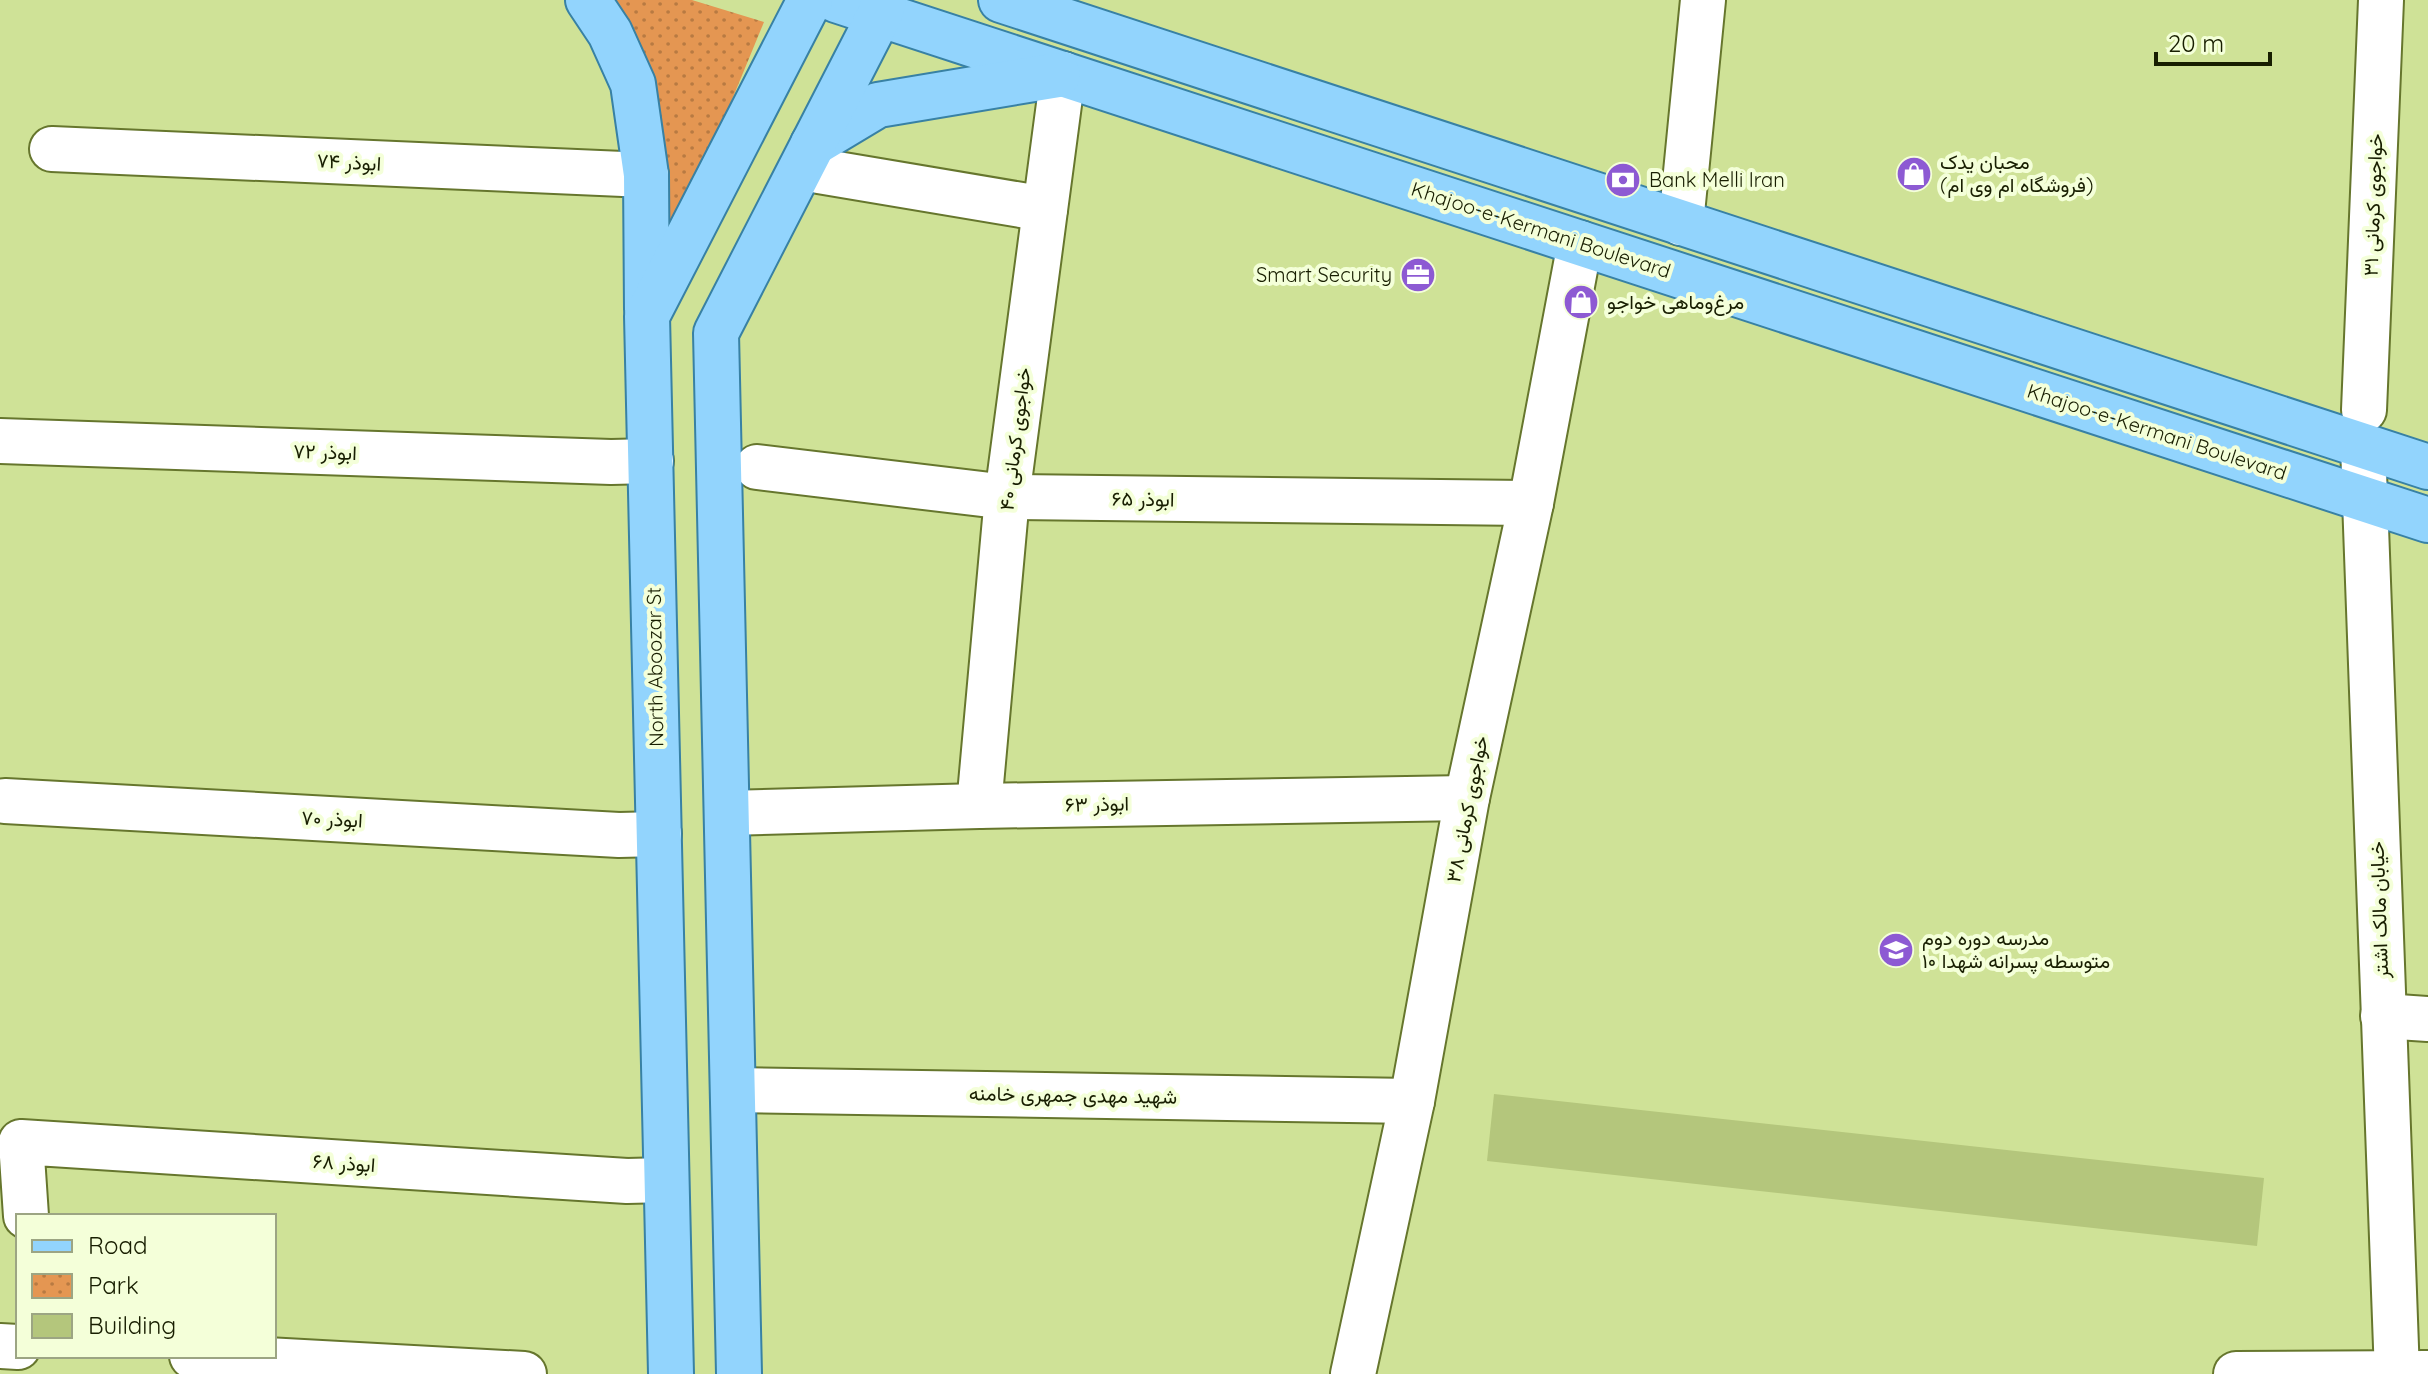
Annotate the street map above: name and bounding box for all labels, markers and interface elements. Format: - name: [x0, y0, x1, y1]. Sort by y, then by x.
- scale bar: [2156, 16, 2270, 66]
- text: 20 m: [2168, 28, 2224, 58]
- street label: خواجوی کرمانی ۳۱: [2358, 133, 2388, 277]
- street label: ابوذر ۷۴: [316, 147, 382, 177]
- place label: محبان یدک (فروشگاه ام وی ام): [1940, 149, 2093, 198]
- shop icon: محبان یدک (فروشگاه ام وی ام): [1895, 155, 1933, 193]
- bank icon: Bank Melli Iran: [1604, 161, 1642, 199]
- place label: Bank Melli Iran: [1649, 167, 1785, 192]
- street label: Khajoo-e-Kermani Boulevard: [1408, 176, 1674, 283]
- office icon: Smart Security: [1399, 256, 1437, 294]
- place label: Smart Security: [1256, 262, 1392, 287]
- shop icon: مرغ‌وماهی‌ خواجو: [1562, 283, 1600, 321]
- place label: مرغ‌وماهی‌ خواجو: [1607, 289, 1744, 316]
- street label: خواجوی کرمانی ۴۰: [993, 366, 1037, 512]
- street label: Khajoo-e-Kermani Boulevard: [2024, 378, 2290, 485]
- street label: ابوذر ۷۲: [293, 438, 357, 466]
- street label: ابوذر ۶۵: [1111, 485, 1175, 513]
- street label: North Aboozar St: [641, 587, 668, 747]
- street label: خواجوی کرمانی ۳۸: [1440, 733, 1494, 885]
- street label: ابوذر ۶۳: [1065, 790, 1129, 818]
- street label: ابوذر ۷۰: [301, 804, 363, 834]
- street label: خیابان مالک اشتر: [2364, 841, 2394, 980]
- place label: مدرسه دوره دوم متوسطه پسرانه شهدا ۱۰: [1922, 925, 2110, 975]
- school or university icon: مدرسه دوره دوم متوسطه پسرانه شهدا ۱۰: [1877, 931, 1915, 969]
- street label: شهید مهدی جمهری خامنه: [969, 1080, 1177, 1110]
- street label: ابوذر ۶۸: [312, 1148, 376, 1178]
- legend: [16, 1214, 276, 1358]
- text: Road: [88, 1230, 148, 1260]
- text: Park: [88, 1270, 139, 1300]
- text: Building: [88, 1310, 176, 1340]

